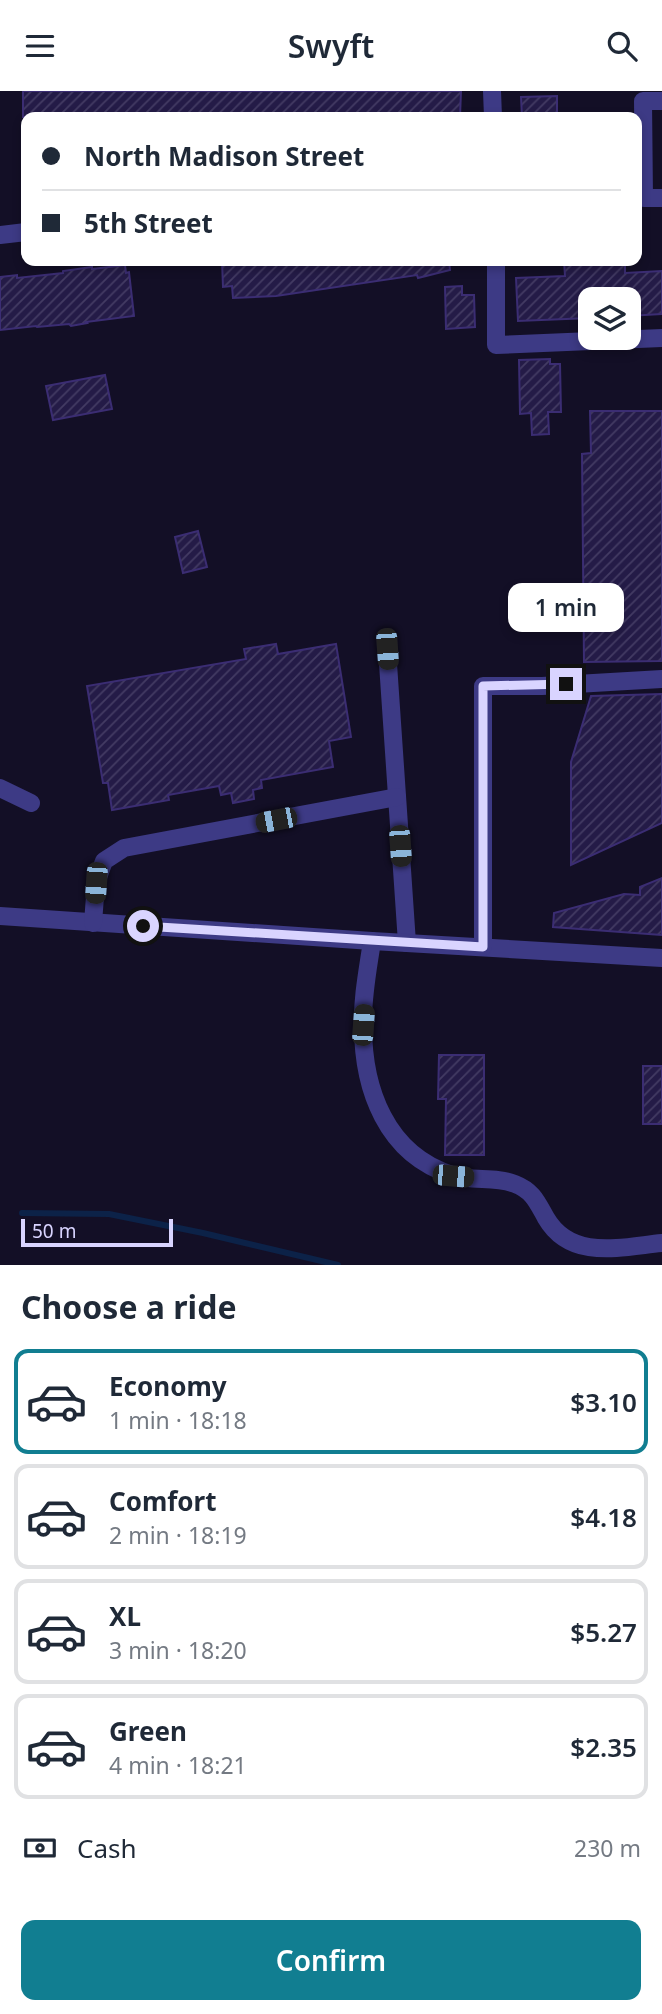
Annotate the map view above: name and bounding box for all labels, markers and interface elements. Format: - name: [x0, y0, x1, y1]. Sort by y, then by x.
- text: Swyft: [288, 24, 374, 67]
- icon: menu: [21, 27, 59, 65]
- icon: search: [603, 27, 641, 65]
- text: North Madison Street: [84, 138, 364, 174]
- text: 5th Street: [84, 205, 213, 241]
- map controls: [578, 287, 641, 350]
- button: layers: [578, 287, 641, 350]
- callout: 1 min: [508, 582, 624, 631]
- text: 1 min: [535, 591, 597, 623]
- car: [376, 627, 399, 671]
- route end: [550, 668, 582, 700]
- car: [254, 806, 299, 834]
- car: [389, 824, 412, 868]
- car: [85, 861, 108, 905]
- route start: [127, 910, 159, 942]
- car: [352, 1003, 375, 1047]
- car: [432, 1164, 475, 1188]
- scale bar: [21, 1216, 173, 1248]
- text: 50 m: [32, 1218, 76, 1244]
- text: Choose a ride: [21, 1285, 237, 1328]
- text: Economy: [109, 1368, 227, 1404]
- icon: car: [25, 1370, 88, 1433]
- text: $3.10: [570, 1384, 637, 1420]
- text: 1 min · 18:18: [109, 1404, 247, 1436]
- text: Comfort: [109, 1483, 217, 1519]
- icon: car: [25, 1485, 88, 1548]
- text: $4.18: [570, 1499, 637, 1535]
- text: 2 min · 18:19: [109, 1519, 247, 1551]
- text: XL: [109, 1598, 141, 1634]
- icon: car: [25, 1600, 88, 1663]
- text: $5.27: [570, 1614, 637, 1650]
- text: 3 min · 18:20: [109, 1634, 247, 1666]
- text: Green: [109, 1713, 187, 1749]
- icon: car: [25, 1715, 88, 1778]
- text: $2.35: [570, 1729, 637, 1765]
- text: 4 min · 18:21: [109, 1749, 247, 1781]
- icon: cash: [21, 1829, 59, 1867]
- text: Cash: [77, 1830, 137, 1866]
- text: 230 m: [574, 1832, 641, 1864]
- button: Confirm: [21, 1920, 641, 2000]

